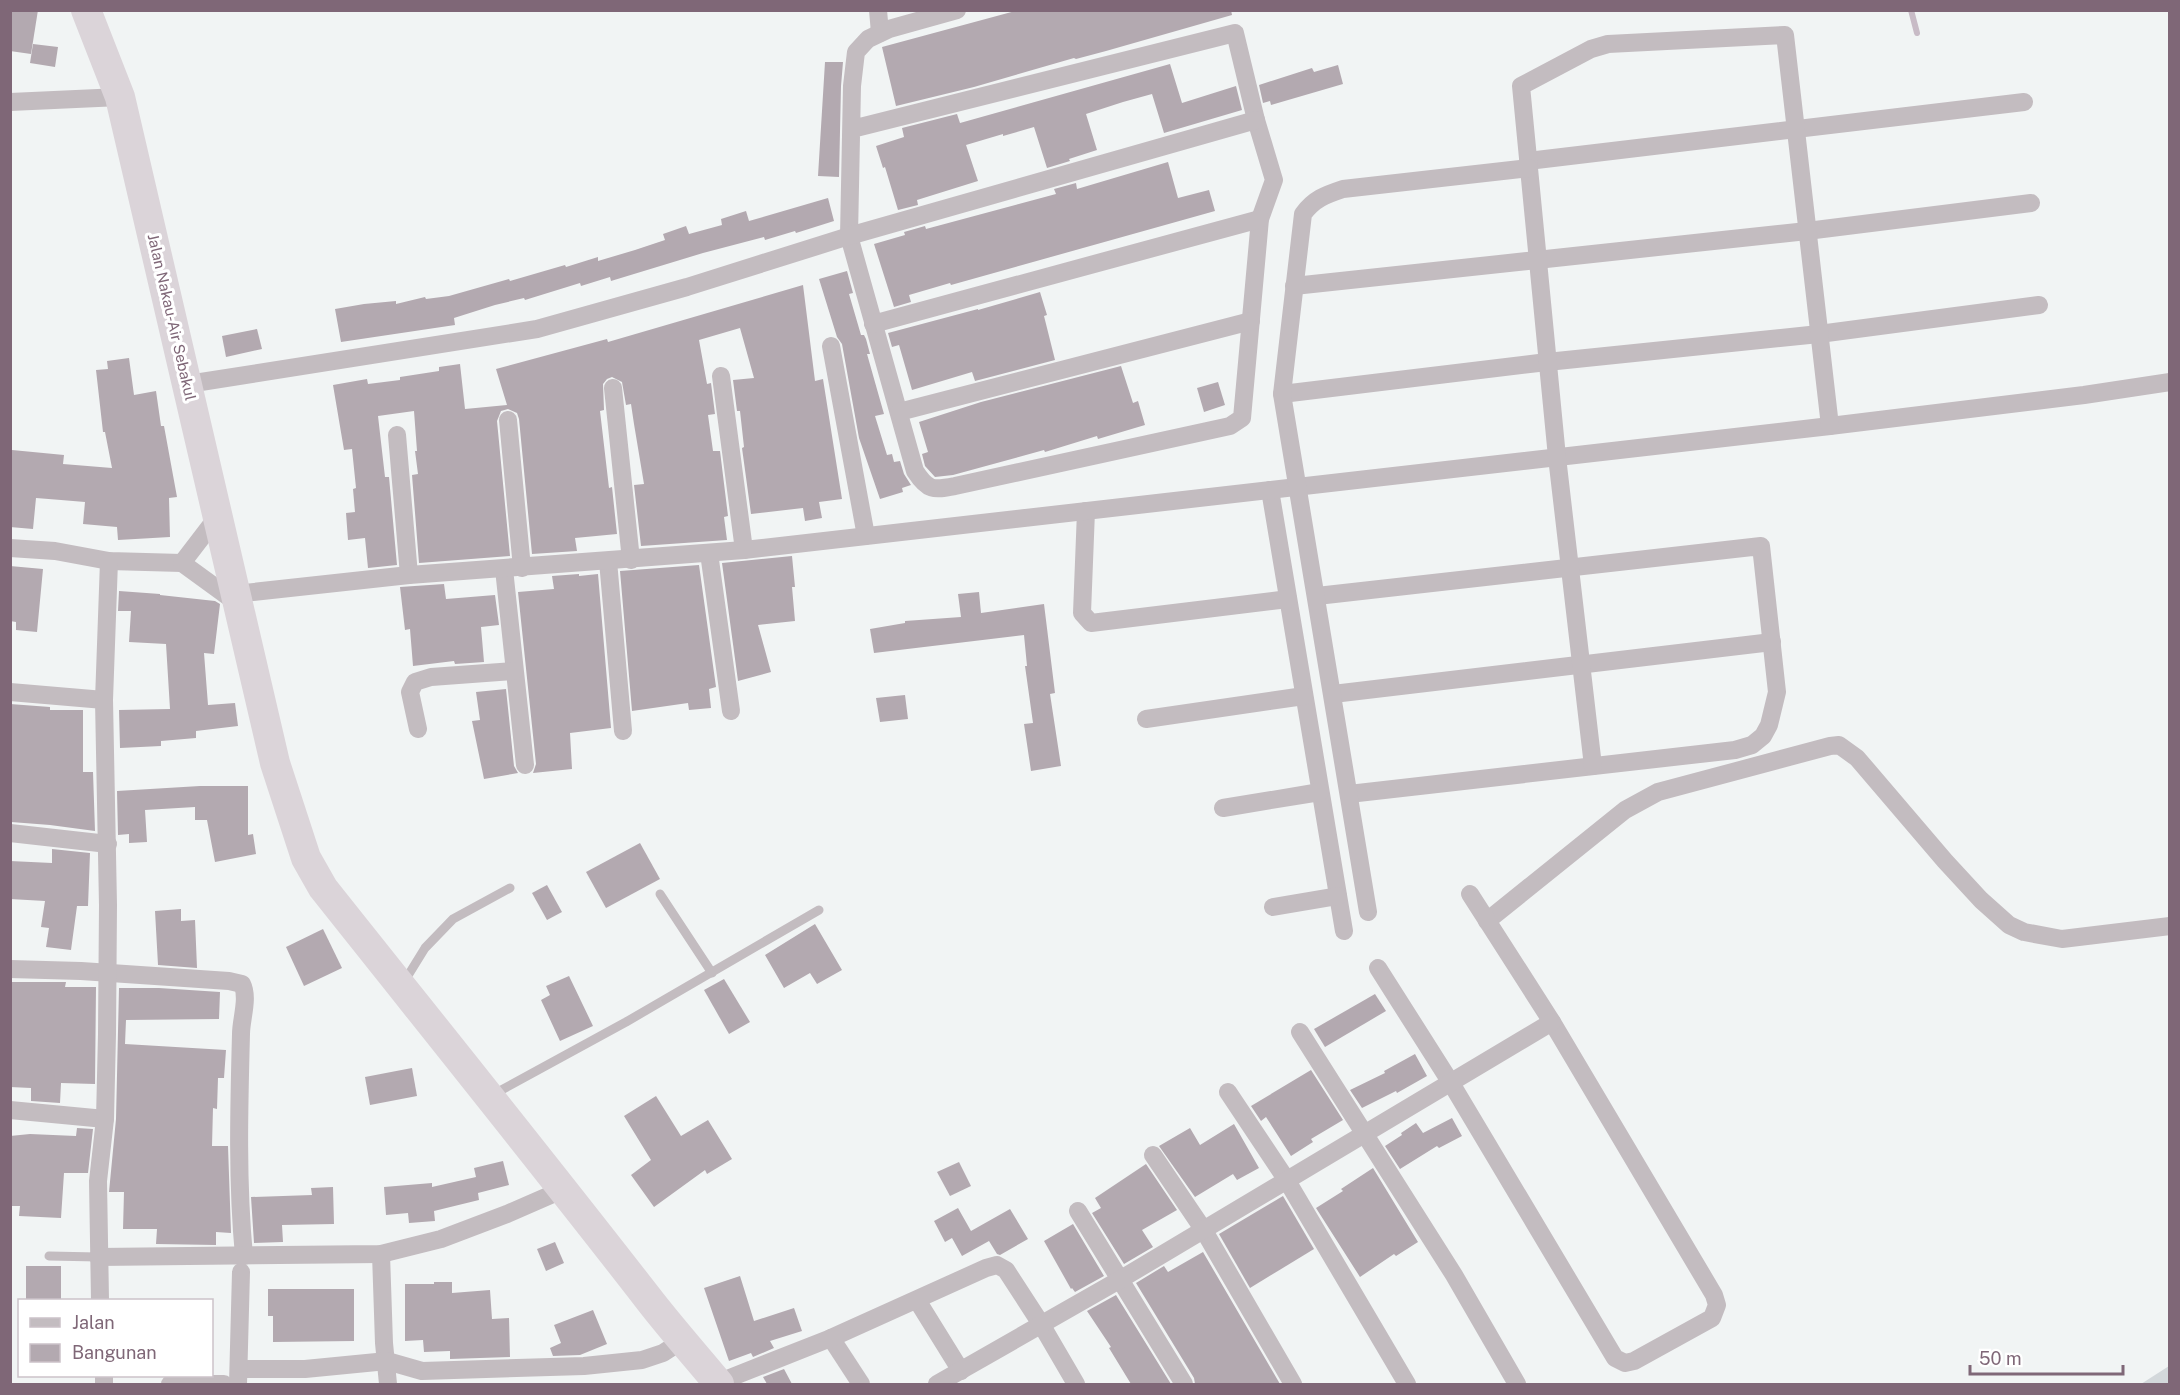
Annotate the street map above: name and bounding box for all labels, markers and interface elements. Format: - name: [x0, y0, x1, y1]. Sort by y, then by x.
- street label: Jalan Nakau-Air Sebakul: [145, 232, 199, 402]
- legend: [18, 1299, 213, 1377]
- text: Jalan: [72, 1312, 115, 1333]
- scale bar: [1970, 1338, 2123, 1376]
- text: Bangunan: [72, 1342, 157, 1363]
- text: 50 m: [1979, 1348, 2022, 1369]

